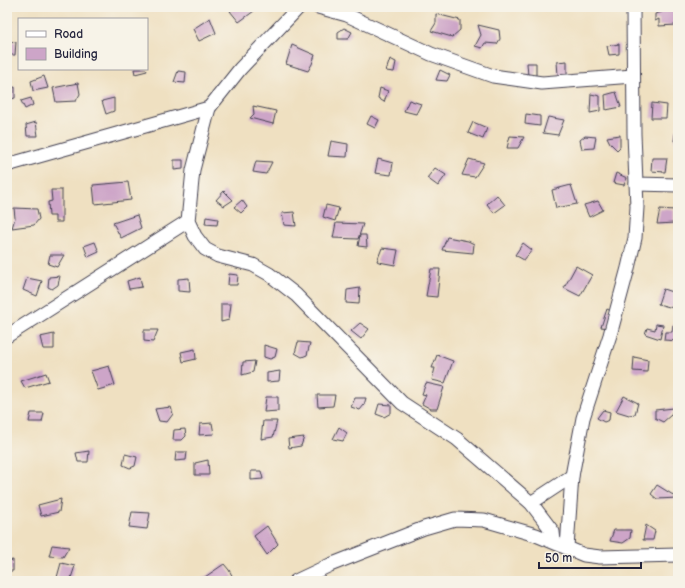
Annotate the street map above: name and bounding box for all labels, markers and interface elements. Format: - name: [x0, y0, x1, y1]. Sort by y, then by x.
- legend: [18, 18, 148, 70]
- text: Road: [54, 27, 83, 42]
- text: Building: [54, 47, 98, 62]
- scale bar: [539, 544, 641, 570]
- text: 50 m: [545, 551, 572, 566]

